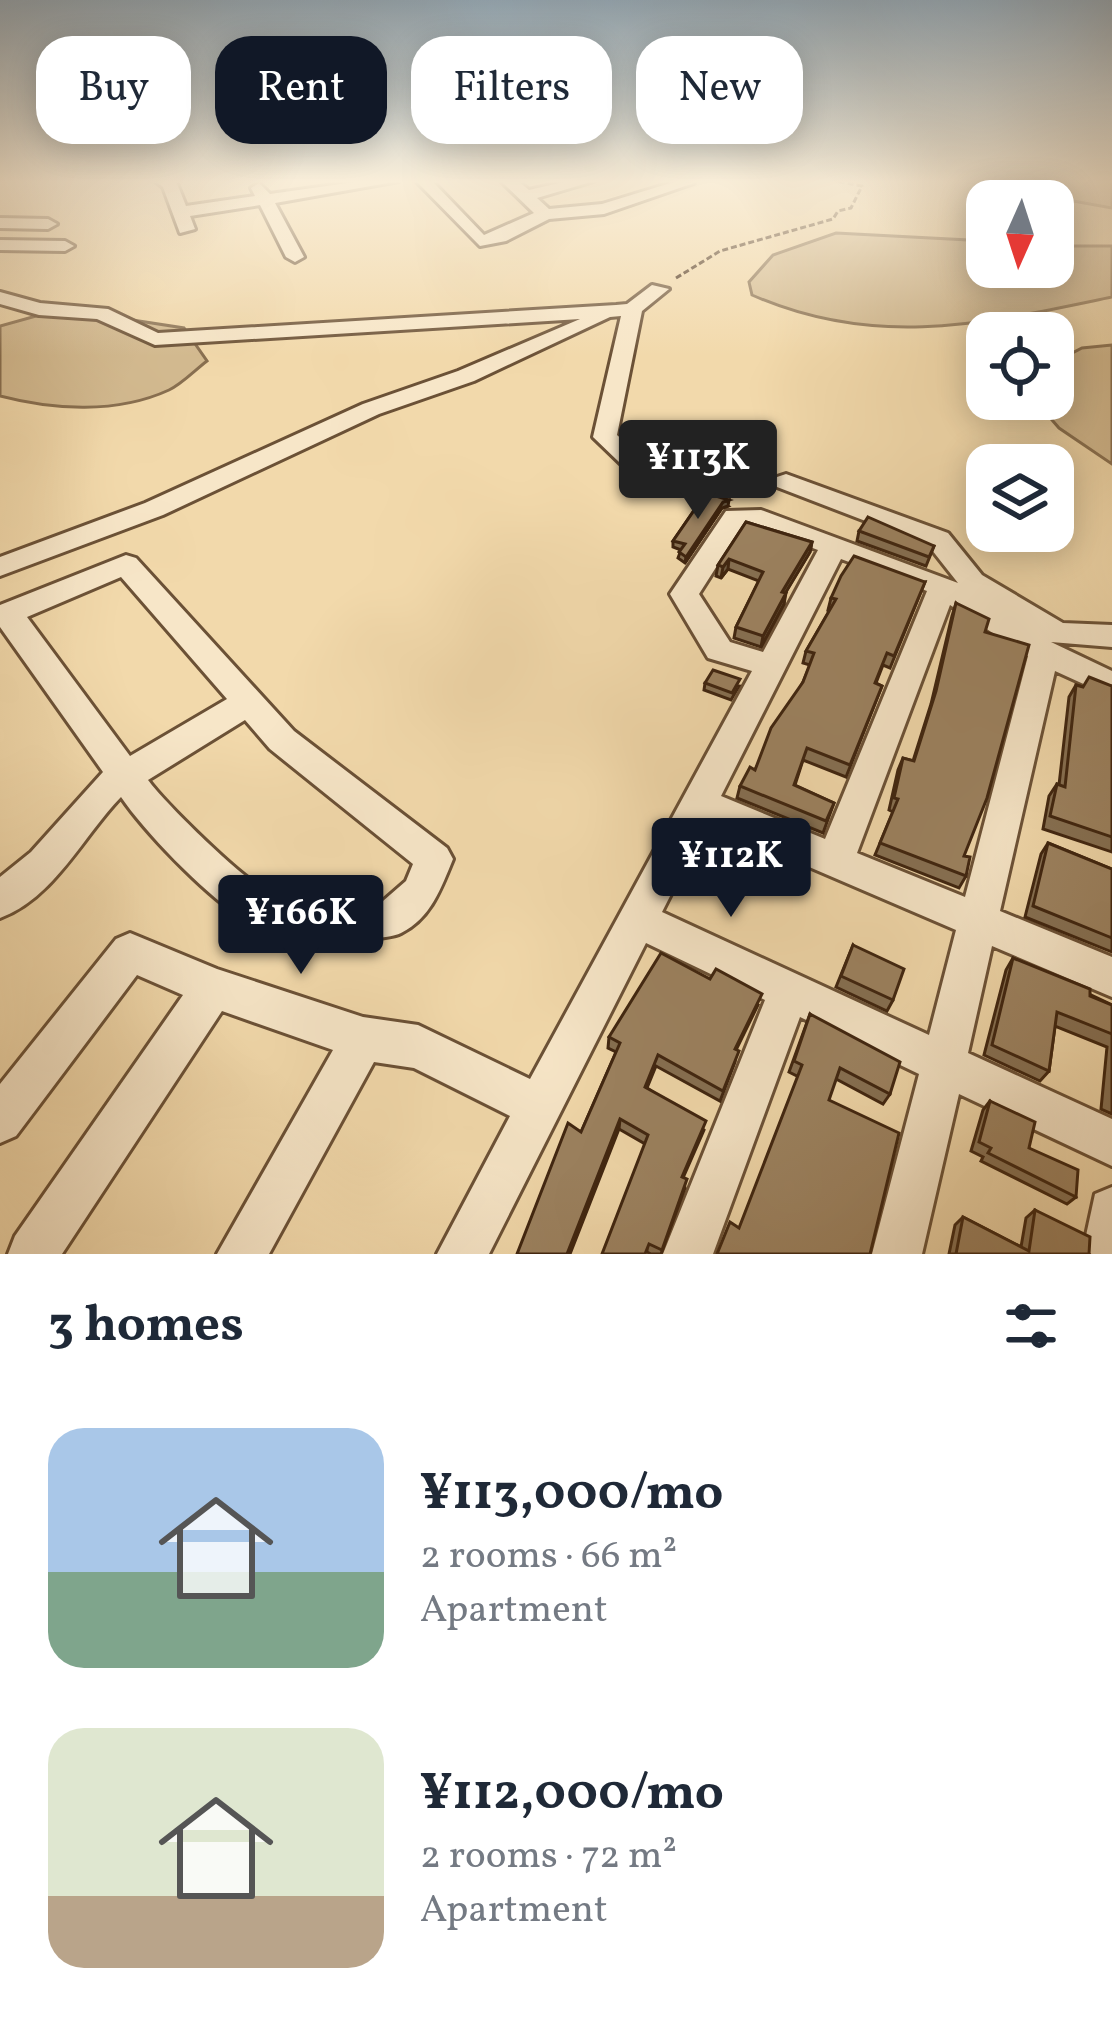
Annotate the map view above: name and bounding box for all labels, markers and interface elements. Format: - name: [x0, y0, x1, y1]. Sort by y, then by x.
- chip: Buy: [36, 36, 191, 144]
- chip: Rent: [215, 36, 387, 144]
- chip: Filters: [411, 36, 612, 144]
- chip: New: [636, 36, 803, 144]
- north arrow: [966, 180, 1074, 288]
- map controls: [966, 180, 1074, 552]
- button: locate: [966, 312, 1074, 420]
- pin: ¥113K: [614, 420, 782, 522]
- text: ¥113K: [646, 432, 750, 486]
- button: layers: [966, 444, 1074, 552]
- pin: ¥112K: [647, 818, 815, 920]
- text: ¥112K: [679, 830, 783, 884]
- pin: ¥166K: [217, 875, 385, 977]
- text: ¥166K: [245, 887, 357, 941]
- text: 3 homes: [48, 1291, 244, 1362]
- icon: filters: [998, 1293, 1064, 1359]
- text: ¥113,000/mo: [420, 1459, 723, 1530]
- icon: home: [144, 1476, 288, 1620]
- text: 2 rooms · 66 m²: [420, 1530, 677, 1584]
- text: Apartment: [420, 1584, 608, 1638]
- text: ¥112,000/mo: [420, 1759, 724, 1830]
- icon: home: [144, 1776, 288, 1920]
- text: 2 rooms · 72 m²: [420, 1830, 677, 1884]
- text: Apartment: [420, 1884, 608, 1938]

